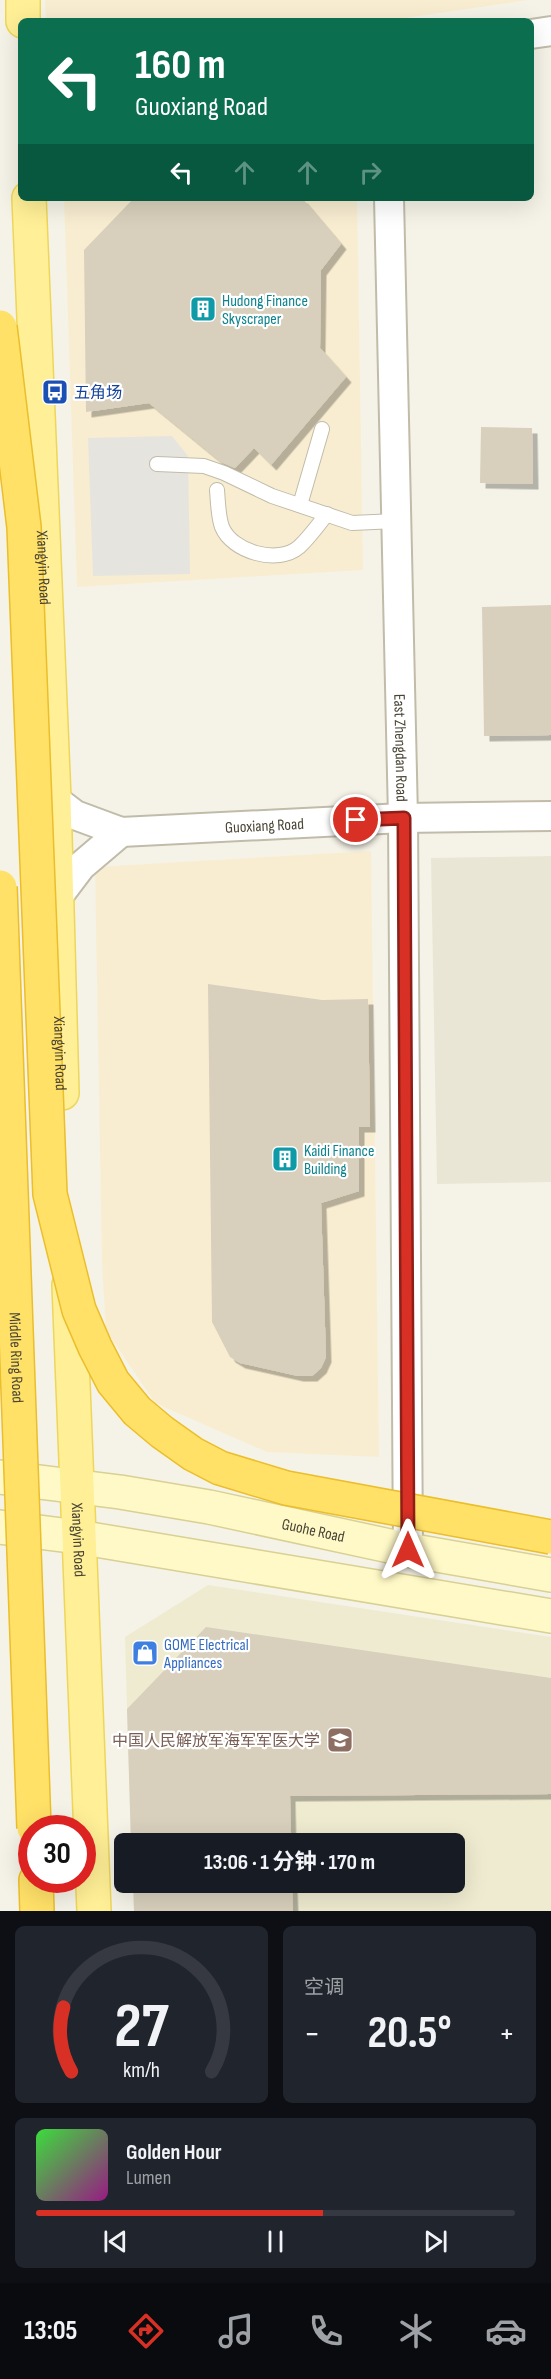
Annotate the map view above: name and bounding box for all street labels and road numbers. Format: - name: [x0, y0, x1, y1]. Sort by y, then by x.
- street label: Xiangyin Road: [32, 529, 54, 605]
- street label: East Zhengdan Road: [389, 694, 411, 802]
- street label: Guoxiang Road: [225, 815, 304, 838]
- street label: Xiangyin Road: [49, 1015, 70, 1091]
- street label: Middle Ring Road: [4, 1312, 27, 1403]
- street label: Xiangyin Road: [67, 1501, 89, 1577]
- street label: Guohe Road: [280, 1515, 346, 1547]

